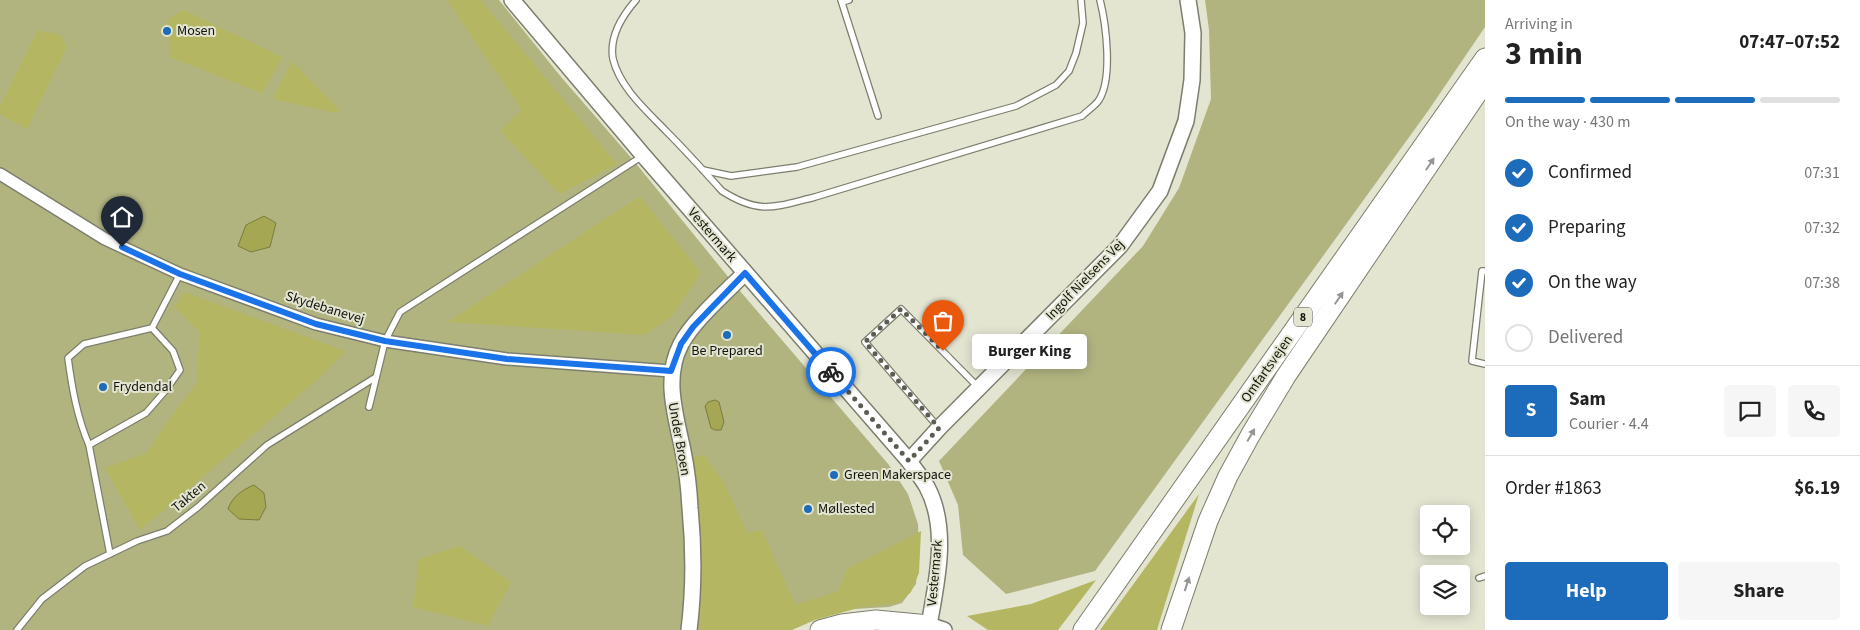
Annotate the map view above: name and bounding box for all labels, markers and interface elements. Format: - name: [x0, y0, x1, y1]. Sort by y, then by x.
- text: Arriving in: [1505, 13, 1573, 35]
- place label: Mosen: [177, 21, 215, 41]
- marker: Mosen: [161, 25, 173, 37]
- text: 07:47–07:52: [1739, 29, 1840, 56]
- text: 3 min: [1505, 31, 1583, 77]
- text: On the way · 430 m: [1505, 111, 1630, 133]
- one-way arrow: [1425, 157, 1435, 171]
- icon: check: [1505, 159, 1533, 187]
- text: Confirmed: [1548, 159, 1632, 186]
- text: 07:31: [1804, 162, 1840, 184]
- pin: [101, 196, 143, 247]
- icon: home: [108, 203, 136, 231]
- street label: Vestermark: [683, 203, 741, 267]
- icon: check: [1505, 214, 1533, 242]
- text: Preparing: [1548, 214, 1626, 241]
- text: 07:32: [1804, 217, 1840, 239]
- street label: Ingolf Nielsens Vej: [1041, 235, 1129, 325]
- icon: check: [1505, 269, 1533, 297]
- text: On the way: [1548, 269, 1637, 296]
- text: 07:38: [1804, 272, 1840, 294]
- street label: Skydebanevej: [283, 286, 367, 330]
- one-way arrow: [1334, 292, 1344, 305]
- pin: [922, 300, 964, 351]
- icon: bag: [929, 307, 957, 335]
- road number: 8: [1294, 308, 1312, 326]
- text: Delivered: [1548, 324, 1623, 351]
- marker: Be Prepared: [721, 329, 733, 341]
- street label: Omfartsvejen: [1236, 331, 1298, 407]
- callout: Burger King: [973, 334, 1088, 368]
- text: Burger King: [988, 340, 1071, 362]
- place label: Be Prepared: [691, 341, 763, 361]
- courier: [806, 347, 856, 397]
- icon: bike: [817, 358, 845, 386]
- place label: Frydendal: [113, 377, 173, 397]
- marker: Frydendal: [97, 381, 109, 393]
- button: chat: [1724, 385, 1776, 437]
- button: phone: [1788, 385, 1840, 437]
- text: Sam: [1569, 386, 1606, 413]
- text: S: [1526, 397, 1536, 424]
- street label: Under Broen: [663, 401, 695, 477]
- text: Courier · 4.4: [1569, 413, 1649, 435]
- one-way arrow: [1247, 428, 1255, 442]
- place label: Green Makerspace: [844, 465, 951, 485]
- marker: Green Makerspace: [828, 469, 840, 481]
- text: Order #1863: [1505, 475, 1602, 502]
- text: $6.19: [1794, 475, 1840, 502]
- street label: Takten: [168, 477, 210, 517]
- place label: Møllested: [818, 499, 875, 519]
- marker: Møllested: [802, 503, 814, 515]
- map controls: [1420, 505, 1470, 615]
- button: locate: [1420, 505, 1470, 555]
- street label: Vestermark: [922, 539, 948, 607]
- button: Help: [1505, 562, 1668, 620]
- button: Share: [1678, 562, 1840, 620]
- button: layers: [1420, 565, 1470, 615]
- one-way arrow: [1184, 576, 1191, 591]

